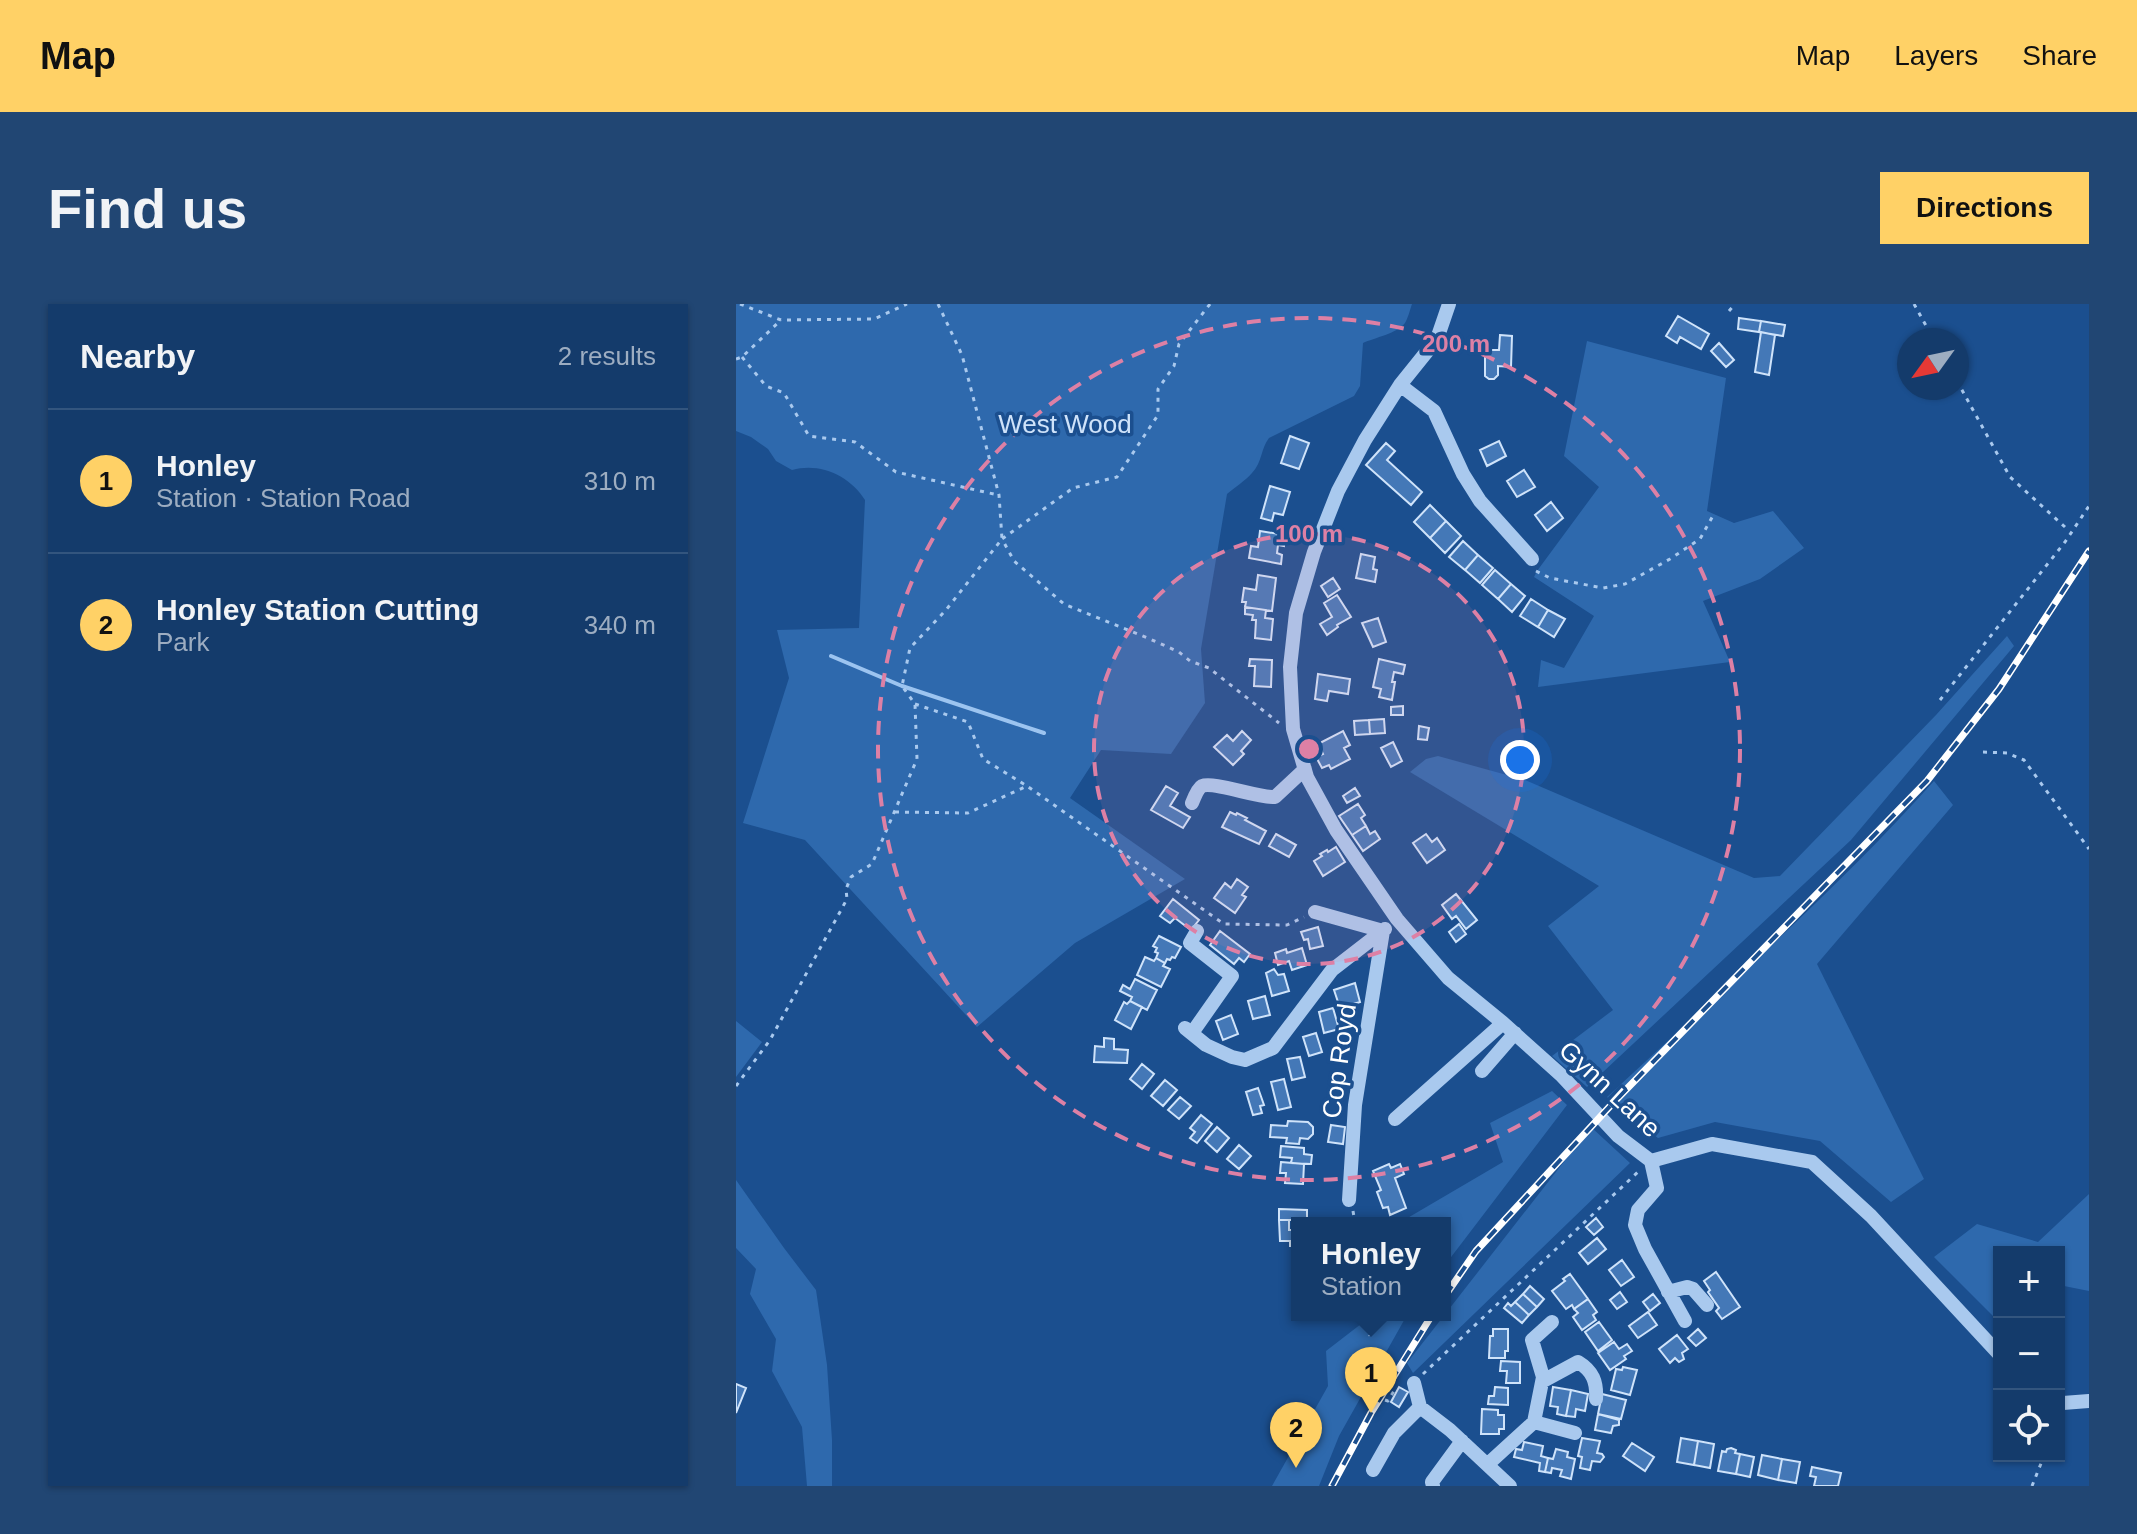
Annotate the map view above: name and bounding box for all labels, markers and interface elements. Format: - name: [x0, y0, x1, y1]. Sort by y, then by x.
- text: Map: [40, 35, 116, 77]
- text: Map: [1796, 40, 1850, 71]
- text: Layers: [1894, 40, 1978, 71]
- text: Share: [2022, 40, 2097, 71]
- button: Directions: [1880, 172, 2089, 244]
- text: Find us: [48, 177, 247, 240]
- north arrow: [1897, 328, 1969, 400]
- text: 200 m: [1422, 330, 1490, 357]
- text: Nearby: [80, 337, 195, 375]
- text: 2 results: [558, 341, 656, 371]
- park label: West Wood: [998, 409, 1132, 439]
- text: Honley: [156, 449, 256, 482]
- text: 1: [99, 466, 113, 496]
- text: 310 m: [584, 466, 656, 496]
- text: Station · Station Road: [156, 483, 410, 513]
- text: 100 m: [1275, 520, 1343, 547]
- text: Honley Station Cutting: [156, 593, 479, 626]
- text: 2: [99, 610, 113, 640]
- text: 340 m: [584, 610, 656, 640]
- text: Park: [156, 627, 209, 657]
- centre of rings: [1295, 735, 1323, 763]
- your location: [1500, 740, 1540, 780]
- street label: Cop Royd: [1316, 1002, 1362, 1120]
- street label: Gynn Lane: [1553, 1035, 1667, 1143]
- popup: [1291, 1217, 1451, 1321]
- text: Honley: [1321, 1237, 1421, 1270]
- map controls: [1993, 1246, 2065, 1462]
- button: +: [1993, 1246, 2065, 1318]
- text: Station: [1321, 1271, 1402, 1301]
- button: −: [1993, 1318, 2065, 1390]
- pin: 1: [1345, 1347, 1397, 1413]
- button: locate: [1993, 1390, 2065, 1462]
- pin: 2: [1270, 1402, 1322, 1468]

